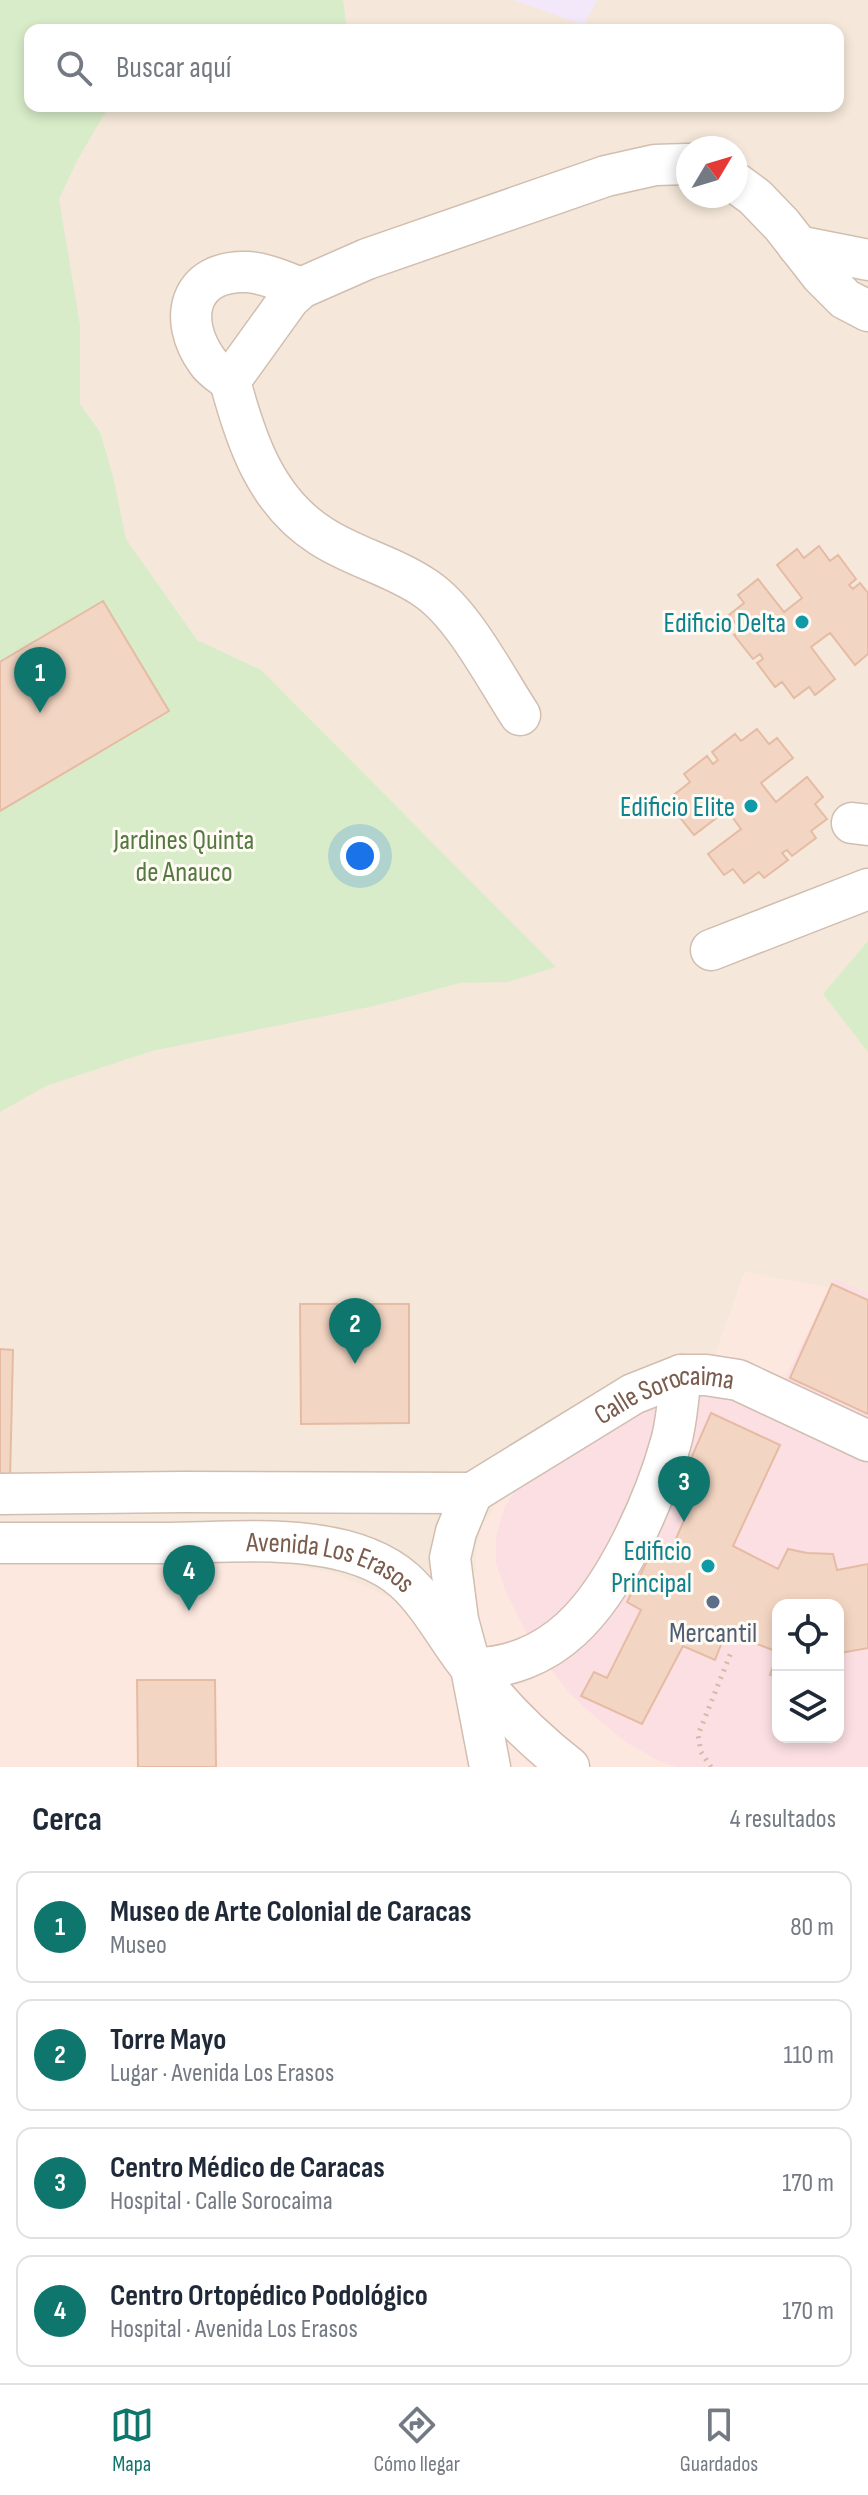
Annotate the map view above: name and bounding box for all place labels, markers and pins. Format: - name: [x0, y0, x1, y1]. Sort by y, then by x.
- place label: Edificio Delta: [664, 607, 786, 640]
- marker: Edificio Delta: [793, 613, 811, 631]
- pin: 1: [14, 647, 66, 713]
- place label: Edificio Elite: [620, 791, 735, 824]
- marker: Edificio Elite: [742, 797, 760, 815]
- pin: 2: [329, 1298, 381, 1364]
- pin: 3: [658, 1456, 710, 1522]
- place label: Edificio Principal: [611, 1535, 692, 1600]
- pin: 4: [163, 1545, 215, 1611]
- marker: Edificio Principal: [699, 1557, 717, 1575]
- marker: Mercantil: [704, 1593, 722, 1611]
- place label: Mercantil: [669, 1617, 757, 1650]

